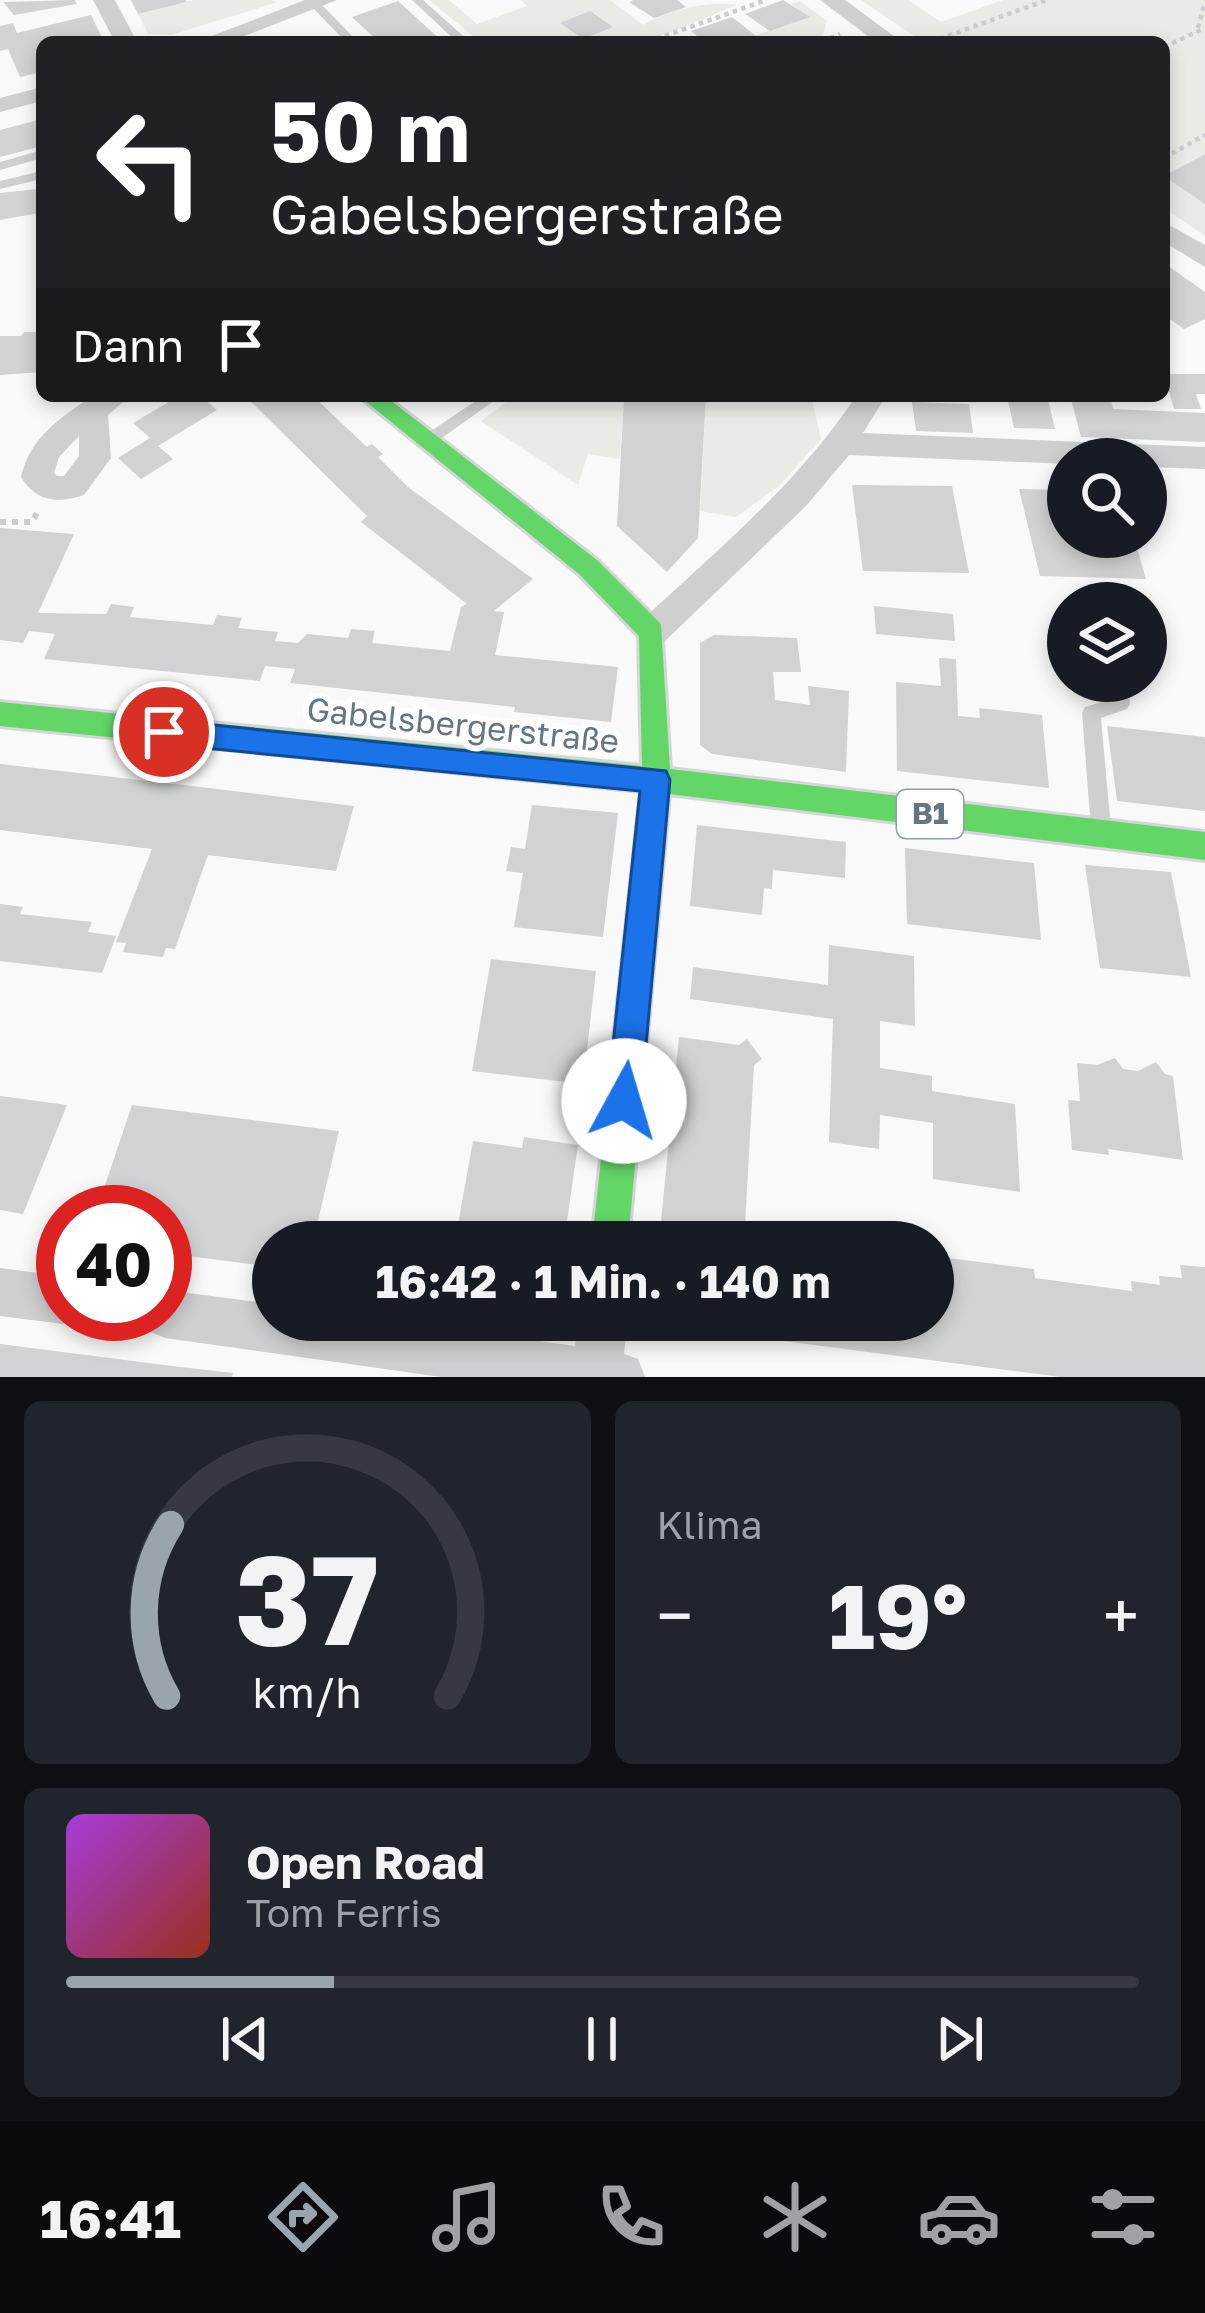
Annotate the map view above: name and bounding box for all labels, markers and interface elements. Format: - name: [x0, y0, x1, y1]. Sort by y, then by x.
- text: 50 m: [270, 80, 470, 180]
- icon: left: [72, 84, 228, 240]
- text: Gabelsbergerstraße: [270, 181, 784, 246]
- icon: arrive: [208, 312, 274, 378]
- text: Dann: [72, 318, 184, 372]
- map controls: [1047, 438, 1167, 702]
- button: search: [1047, 438, 1167, 558]
- button: layers: [1047, 582, 1167, 702]
- pin: [113, 681, 215, 783]
- street label: Gabelsbergerstraße: [305, 689, 621, 760]
- icon: arrive: [131, 699, 197, 765]
- road number: B1: [897, 790, 963, 838]
- position arrow: [561, 1038, 687, 1164]
- speed limit sign: 40: [36, 1185, 192, 1341]
- text: 16:42 · 1 Min. · 140 m: [375, 1254, 831, 1308]
- text: Klima: [657, 1501, 763, 1548]
- text: 37: [235, 1523, 379, 1672]
- text: 19°: [828, 1561, 967, 1669]
- text: −: [657, 1575, 693, 1655]
- text: +: [1103, 1575, 1139, 1655]
- text: km/h: [253, 1665, 362, 1716]
- text: Open Road: [246, 1835, 485, 1889]
- text: Tom Ferris: [246, 1889, 441, 1936]
- icon: previous: [212, 2006, 278, 2072]
- icon: pause: [569, 2006, 635, 2072]
- icon: next: [927, 2006, 993, 2072]
- icon: directions: [261, 2175, 345, 2259]
- icon: music: [425, 2175, 509, 2259]
- icon: phone: [589, 2175, 673, 2259]
- icon: climate: [753, 2175, 837, 2259]
- icon: car: [917, 2175, 1001, 2259]
- icon: filters: [1081, 2175, 1165, 2259]
- text: 16:41: [40, 2185, 181, 2250]

